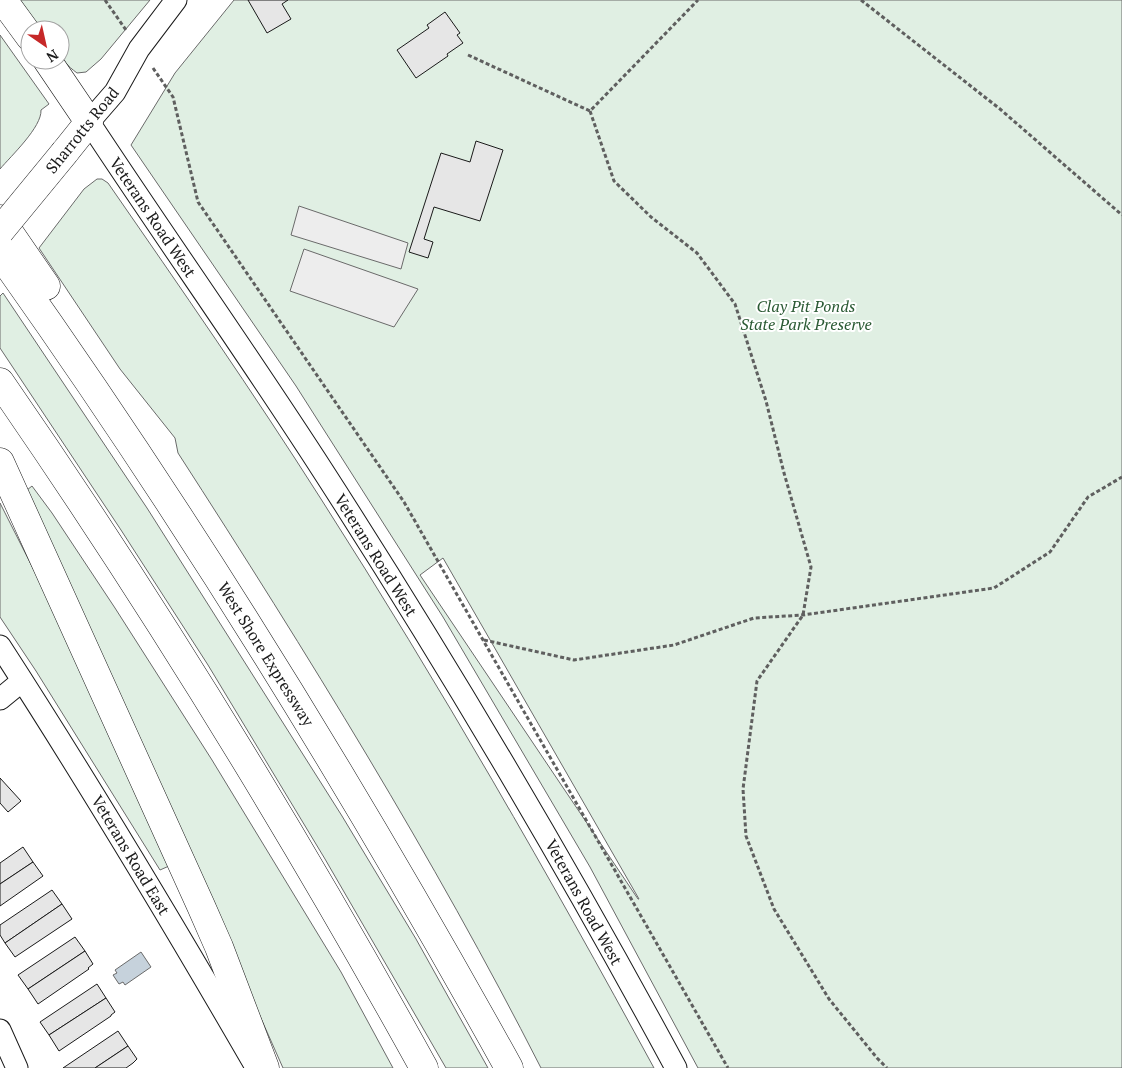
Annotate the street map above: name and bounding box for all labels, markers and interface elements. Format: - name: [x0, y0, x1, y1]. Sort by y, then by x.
- north arrow: [20, 20, 70, 70]
- text: N: [43, 45, 62, 67]
- street label: Sharrotts Road: [40, 82, 124, 178]
- street label: Veterans Road West: [105, 153, 201, 281]
- park label: Clay Pit Ponds State Park Preserve: [740, 295, 872, 335]
- street label: Veterans Road West: [329, 490, 423, 620]
- street label: West Shore Expressway: [213, 578, 320, 731]
- street label: Veterans Road East: [87, 791, 175, 919]
- street label: Veterans Road West: [540, 835, 628, 969]

